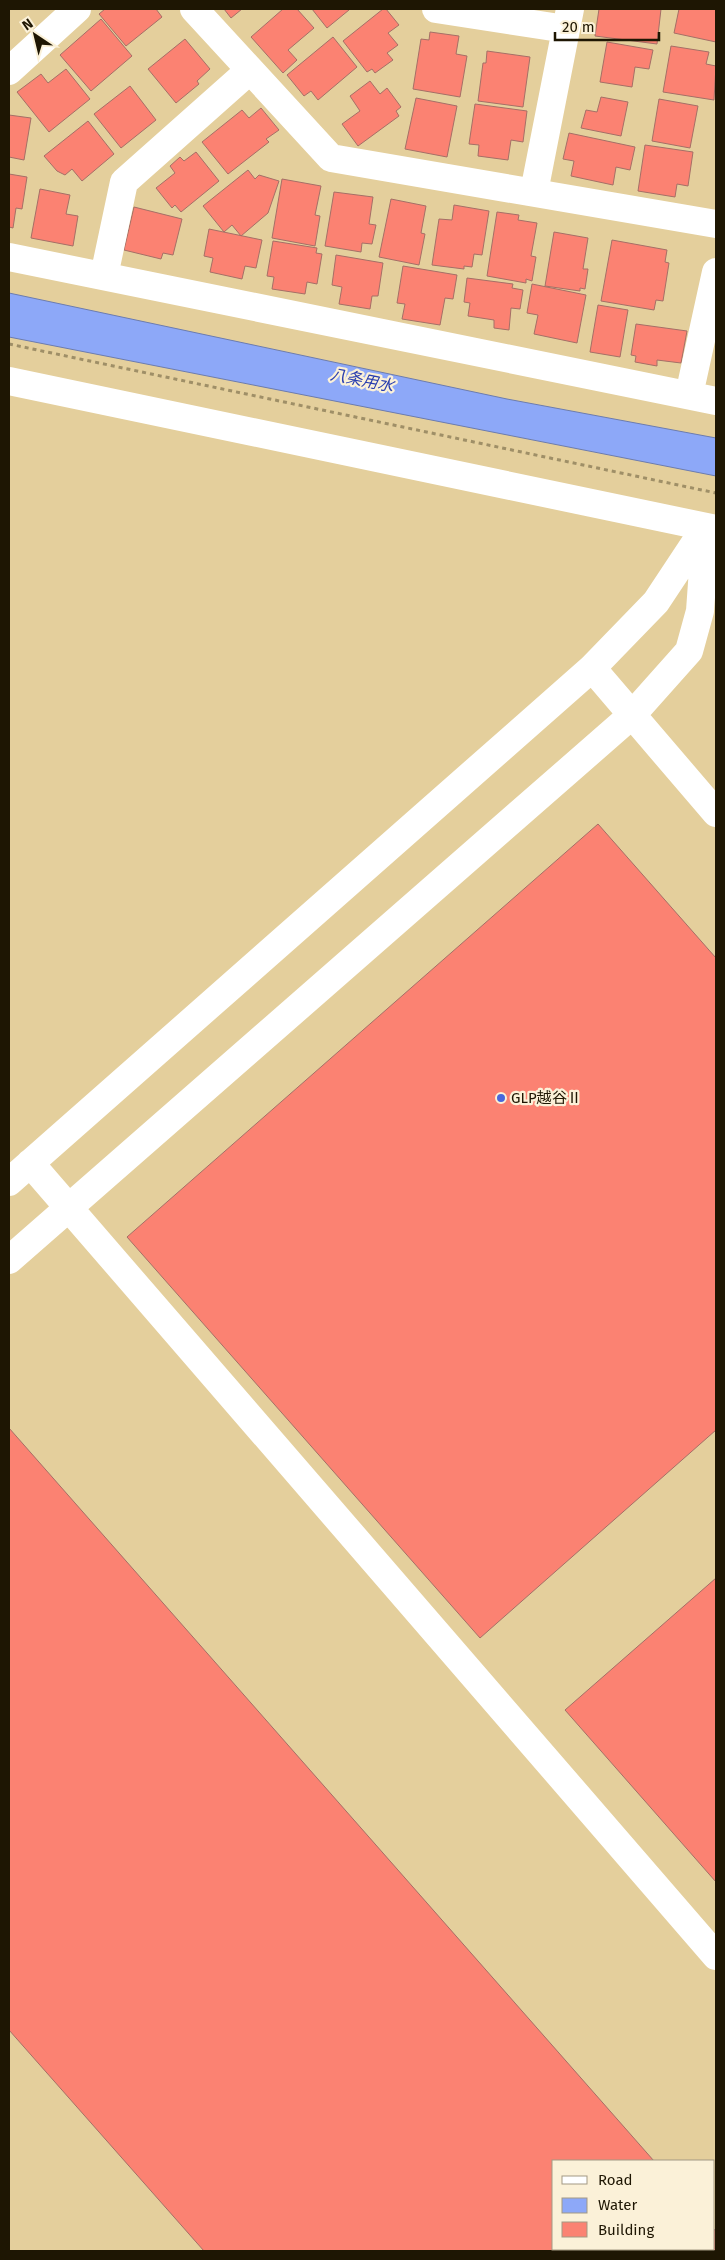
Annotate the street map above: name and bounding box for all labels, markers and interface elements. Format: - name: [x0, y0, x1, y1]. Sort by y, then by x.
- north arrow: [10, 10, 60, 60]
- scale bar: [555, 10, 659, 42]
- text: N: [19, 15, 37, 34]
- text: 20 m: [562, 18, 595, 36]
- water label: 八条用水: [329, 365, 397, 396]
- place label: GLP越谷Ⅱ: [511, 1089, 582, 1107]
- marker: GLP越谷Ⅱ: [495, 1092, 507, 1104]
- legend: [552, 2160, 715, 2250]
- text: Road: [598, 2171, 633, 2189]
- text: Water: [598, 2196, 637, 2214]
- text: Building: [598, 2221, 654, 2239]

